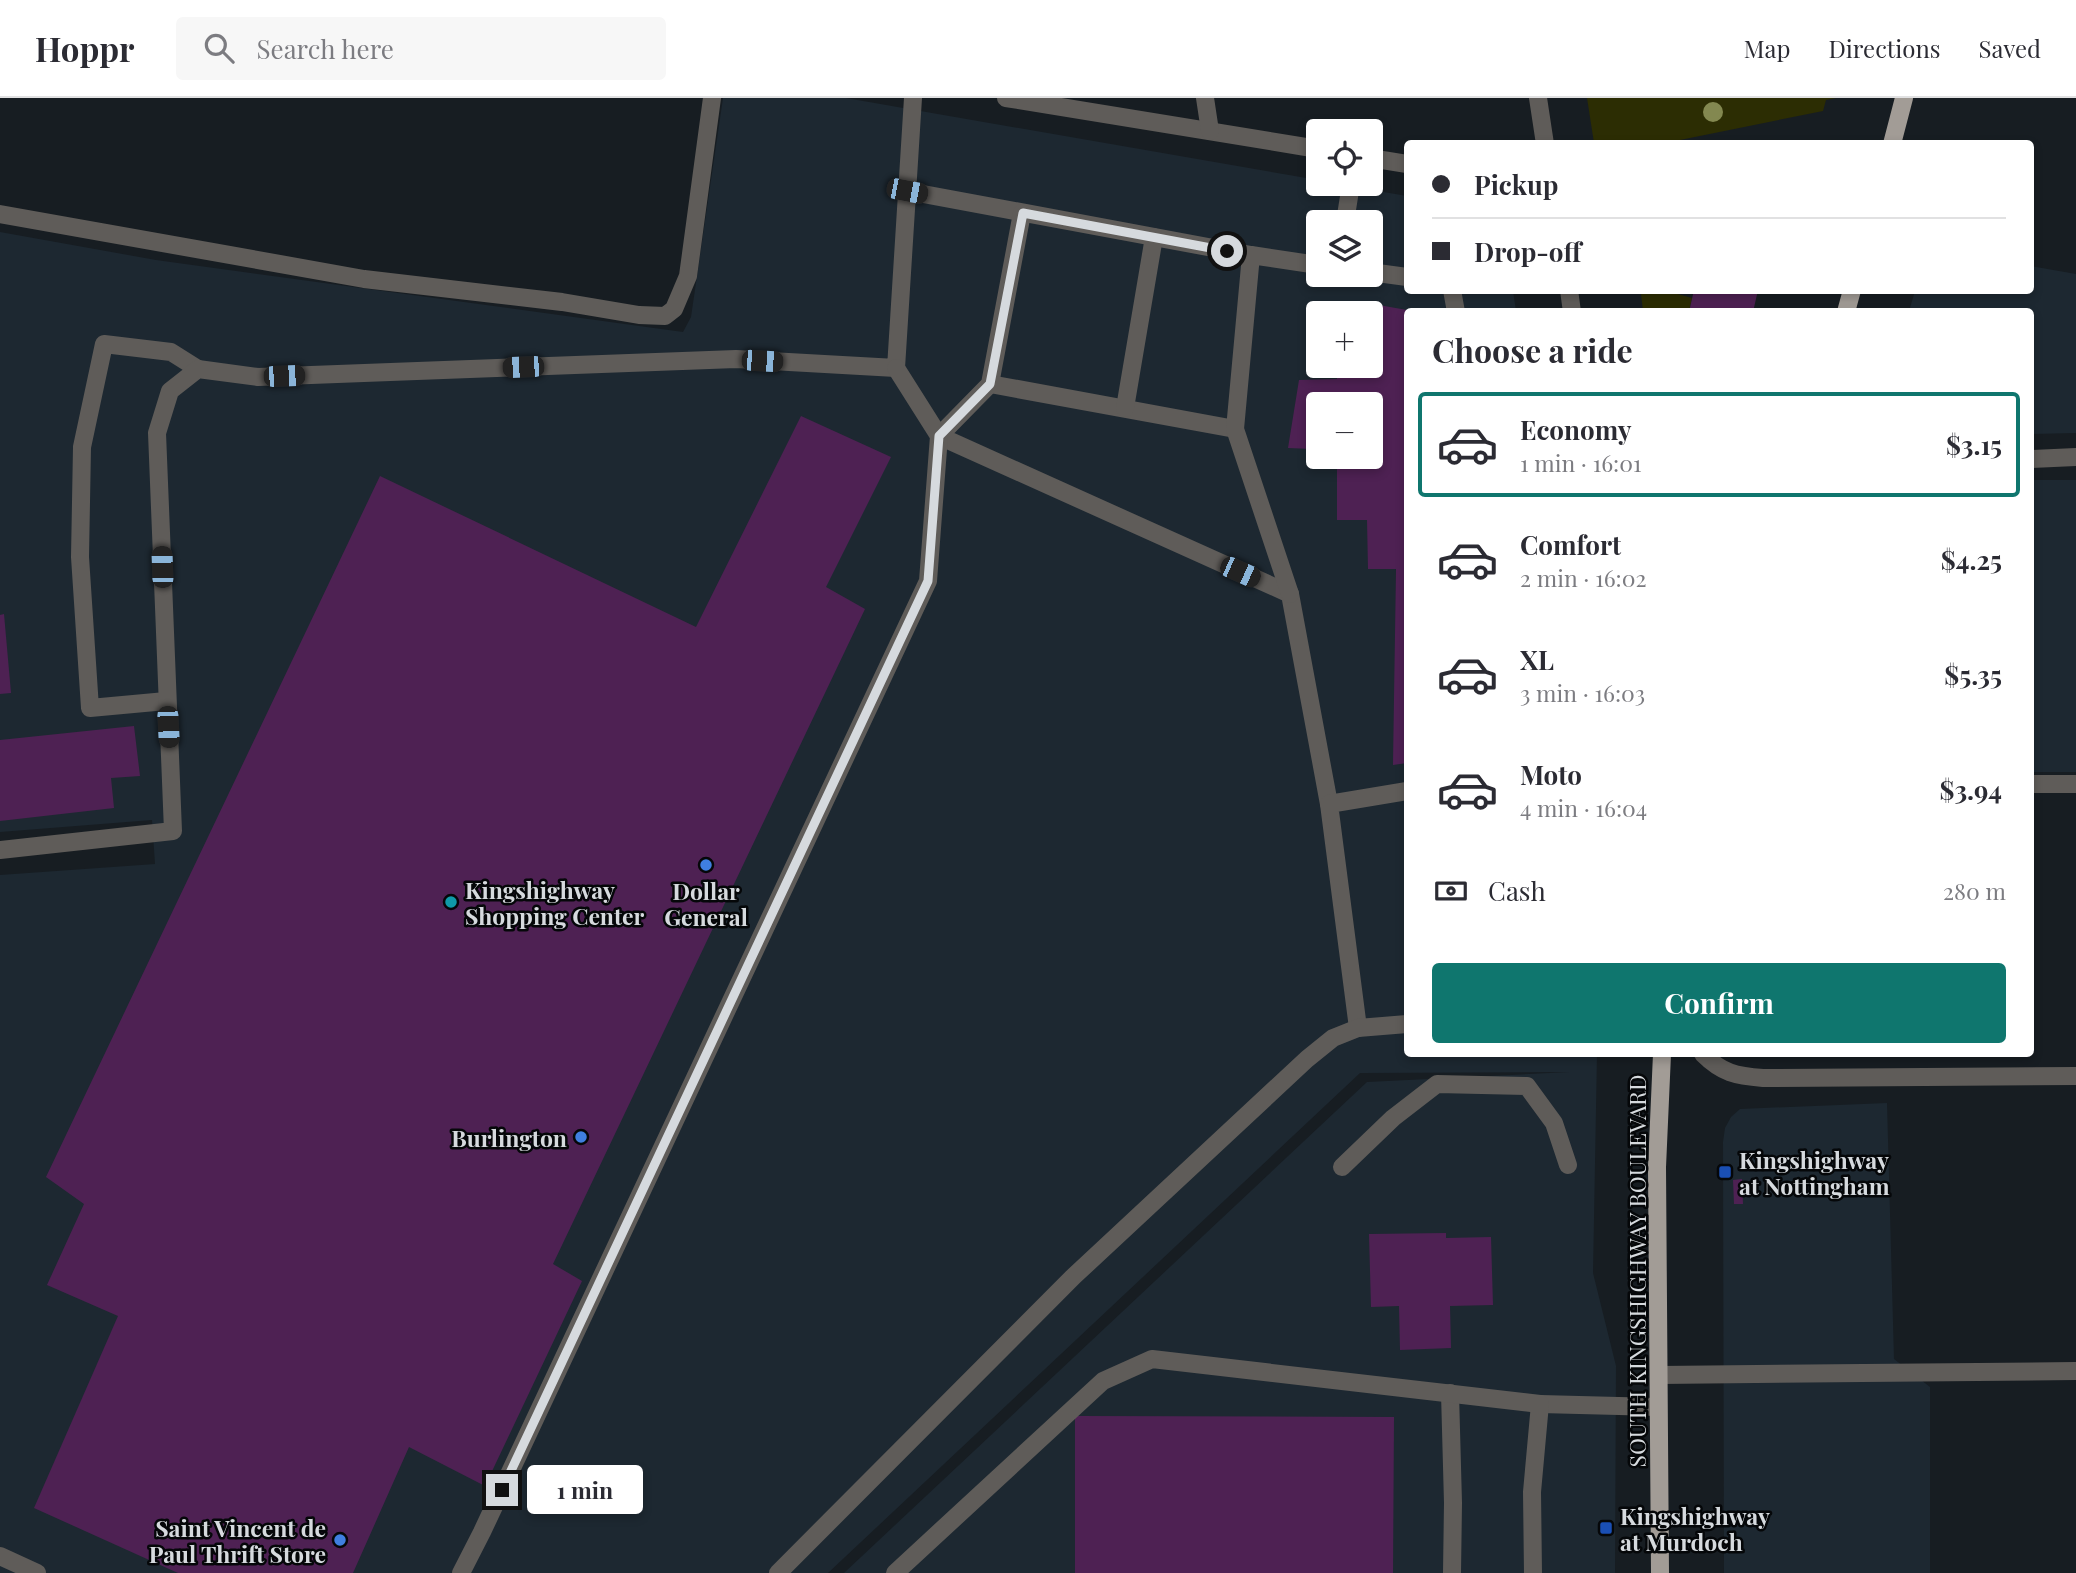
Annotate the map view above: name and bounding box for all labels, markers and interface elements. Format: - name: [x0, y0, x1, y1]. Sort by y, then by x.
- search box: [176, 17, 666, 80]
- text: Hoppr: [35, 26, 134, 70]
- icon: search: [200, 29, 238, 67]
- text: Search here: [256, 31, 394, 66]
- text: Map: [1744, 32, 1790, 64]
- text: Directions: [1828, 32, 1941, 64]
- text: Saved: [1979, 32, 2041, 64]
- map controls: [1306, 119, 1383, 469]
- button: locate: [1306, 119, 1383, 196]
- text: Pickup: [1474, 167, 1558, 202]
- car: [885, 177, 930, 205]
- button: layers: [1306, 210, 1383, 287]
- text: Drop-off: [1474, 234, 1581, 269]
- route start: [1211, 235, 1243, 267]
- button: +: [1306, 301, 1383, 378]
- text: Choose a ride: [1432, 328, 1633, 371]
- car: [741, 349, 784, 373]
- car: [502, 356, 545, 378]
- car: [263, 365, 306, 387]
- button: −: [1306, 392, 1383, 469]
- text: Economy: [1520, 412, 1631, 447]
- icon: car: [1436, 413, 1499, 476]
- text: $3.15: [1946, 427, 2002, 462]
- text: 1 min · 16:01: [1520, 447, 1642, 478]
- text: Comfort: [1520, 527, 1621, 562]
- icon: car: [1436, 528, 1499, 591]
- text: $4.25: [1941, 542, 2002, 577]
- car: [151, 546, 174, 588]
- car: [1217, 554, 1264, 590]
- text: 2 min · 16:02: [1520, 562, 1647, 593]
- text: XL: [1520, 642, 1554, 677]
- icon: car: [1436, 643, 1499, 706]
- text: $5.35: [1944, 657, 2002, 692]
- text: 3 min · 16:03: [1520, 677, 1645, 708]
- car: [157, 705, 180, 749]
- text: Moto: [1520, 757, 1582, 792]
- icon: car: [1436, 758, 1499, 821]
- text: $3.94: [1940, 772, 2002, 807]
- text: 4 min · 16:04: [1520, 792, 1647, 823]
- marker: Dollar General: [698, 857, 714, 873]
- icon: cash: [1432, 872, 1470, 910]
- text: Cash: [1488, 873, 1546, 908]
- place label: Kingshighway Shopping Center: [465, 874, 644, 931]
- place label: Dollar General: [664, 875, 748, 932]
- text: 280 m: [1943, 875, 2006, 906]
- marker: Kingshighway Shopping Center: [443, 894, 459, 910]
- button: Confirm: [1432, 963, 2006, 1043]
- street label: SOUTH KINGSHIGHWAY BOULEVARD: [1621, 1074, 1652, 1468]
- place label: Burlington: [451, 1122, 567, 1153]
- marker: Burlington: [573, 1129, 589, 1145]
- place label: Kingshighway at Nottingham: [1739, 1144, 1890, 1201]
- marker: Kingshighway at Nottingham: [1717, 1164, 1733, 1180]
- callout: 1 min: [526, 1466, 642, 1514]
- route end: [486, 1474, 518, 1506]
- text: 1 min: [557, 1474, 613, 1505]
- place label: Kingshighway at Murdoch: [1620, 1500, 1770, 1557]
- place label: Saint Vincent de Paul Thrift Store: [149, 1512, 326, 1569]
- marker: Kingshighway at Murdoch: [1598, 1520, 1614, 1536]
- marker: Saint Vincent de Paul Thrift Store: [332, 1532, 348, 1548]

